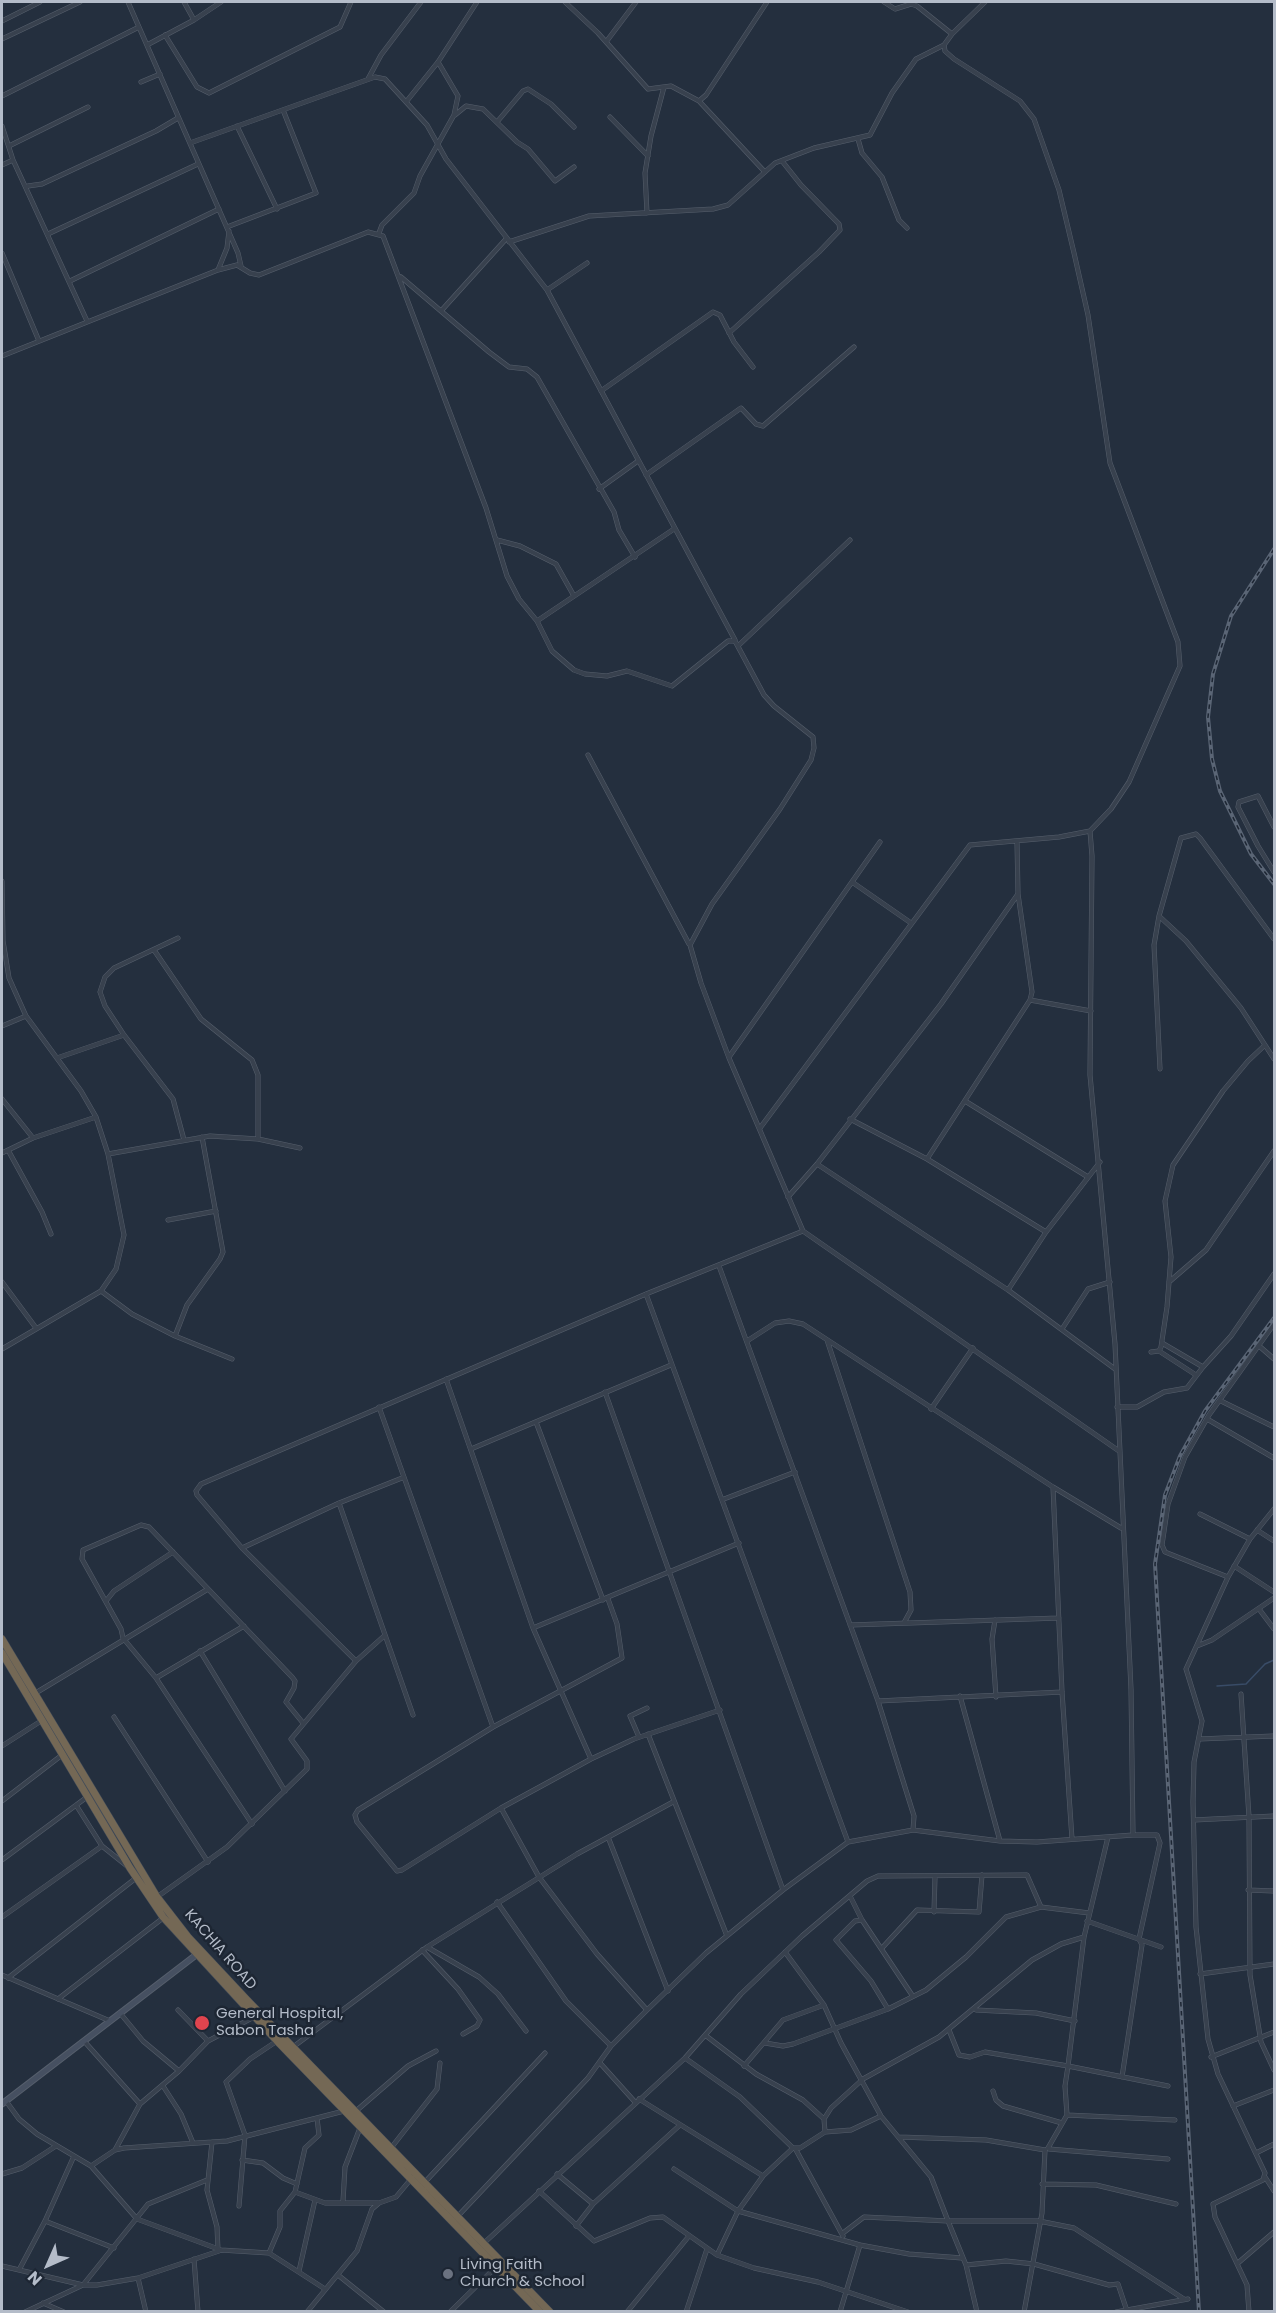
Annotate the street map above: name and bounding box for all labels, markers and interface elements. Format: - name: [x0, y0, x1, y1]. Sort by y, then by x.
- street label: KACHIA ROAD: [180, 1906, 260, 1994]
- place label: General Hospital, Sabon Tasha: [216, 2005, 343, 2040]
- marker: General Hospital, Sabon Tasha: [193, 2014, 211, 2032]
- north arrow: [18, 2235, 78, 2295]
- place label: Living Faith Church & School: [460, 2256, 585, 2291]
- text: N: [23, 2266, 47, 2290]
- marker: Living Faith Church & School: [441, 2267, 455, 2281]

